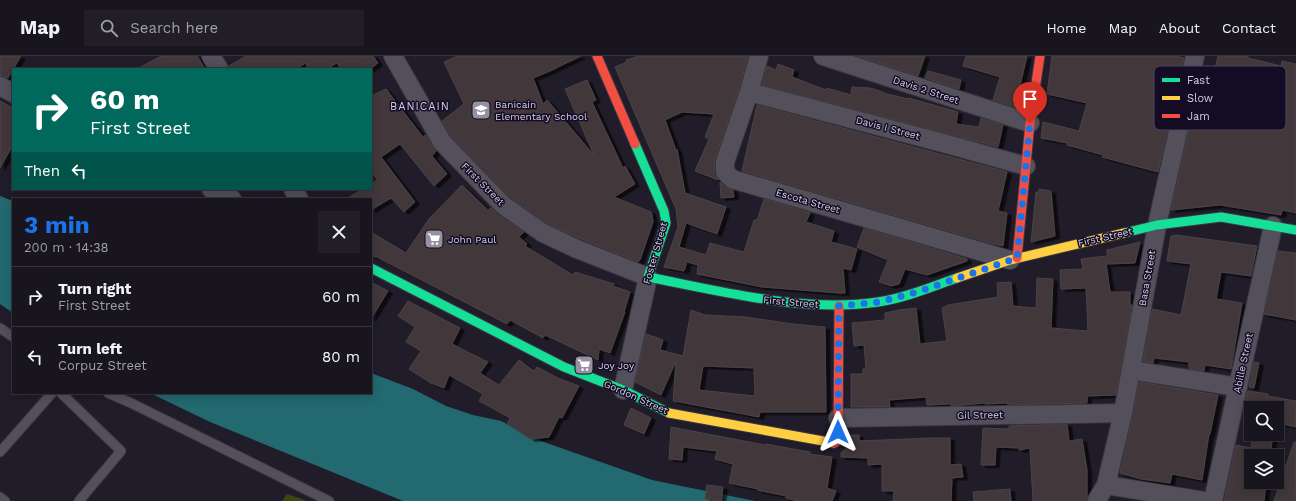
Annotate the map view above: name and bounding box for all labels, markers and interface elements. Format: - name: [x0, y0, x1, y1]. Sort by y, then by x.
- search box: [84, 10, 364, 46]
- text: Map: [20, 16, 60, 39]
- icon: search: [98, 17, 120, 39]
- text: Search here: [130, 19, 218, 37]
- text: Home: [1046, 20, 1086, 36]
- text: Map: [1108, 20, 1137, 36]
- text: About: [1159, 20, 1200, 36]
- text: Contact: [1222, 20, 1276, 36]
- legend: [1154, 66, 1286, 130]
- street label: Davis 2 Street: [892, 74, 961, 106]
- text: Fast: [1187, 74, 1210, 87]
- pin: [1013, 82, 1047, 123]
- text: 60 m: [90, 83, 160, 116]
- icon: right: [24, 84, 76, 136]
- icon: arrive: [1019, 88, 1041, 110]
- text: Slow: [1187, 92, 1213, 105]
- school or university icon: Banicain Elementary School: [470, 99, 492, 121]
- place label: Banicain Elementary School: [495, 99, 587, 122]
- district label: BANICAIN: [390, 100, 450, 113]
- text: Jam: [1187, 110, 1210, 123]
- street label: Davis I Street: [855, 114, 922, 142]
- text: First Street: [90, 117, 190, 138]
- icon: left: [68, 160, 90, 182]
- street label: First Street: [459, 160, 507, 208]
- text: Then: [24, 162, 60, 180]
- street label: Escota Street: [775, 187, 842, 216]
- text: 3 min: [24, 211, 90, 239]
- button: close: [318, 211, 360, 253]
- street label: Foster Street: [641, 220, 669, 285]
- street label: First Street: [1077, 225, 1134, 249]
- supermarket icon: John Paul: [423, 228, 445, 250]
- place label: John Paul: [448, 234, 496, 245]
- text: 200 m · 14:38: [24, 240, 109, 255]
- street label: Basa Street: [1137, 248, 1157, 307]
- text: Turn right: [58, 280, 131, 298]
- icon: right: [24, 286, 46, 308]
- text: 60 m: [322, 288, 360, 306]
- street label: First Street: [763, 294, 820, 310]
- text: First Street: [58, 298, 130, 313]
- street label: Abille Street: [1231, 331, 1255, 394]
- text: Turn left: [58, 340, 122, 358]
- icon: left: [24, 346, 46, 368]
- text: 80 m: [322, 348, 360, 366]
- supermarket icon: Joy Joy: [573, 354, 595, 376]
- text: Corpuz Street: [58, 358, 147, 373]
- place label: Joy Joy: [598, 360, 635, 371]
- street label: Gordon Street: [602, 378, 671, 416]
- map controls: [1244, 401, 1284, 489]
- button: search: [1244, 401, 1284, 441]
- street label: Gil Street: [957, 409, 1004, 421]
- position arrow: [817, 411, 859, 453]
- button: layers: [1244, 449, 1284, 489]

